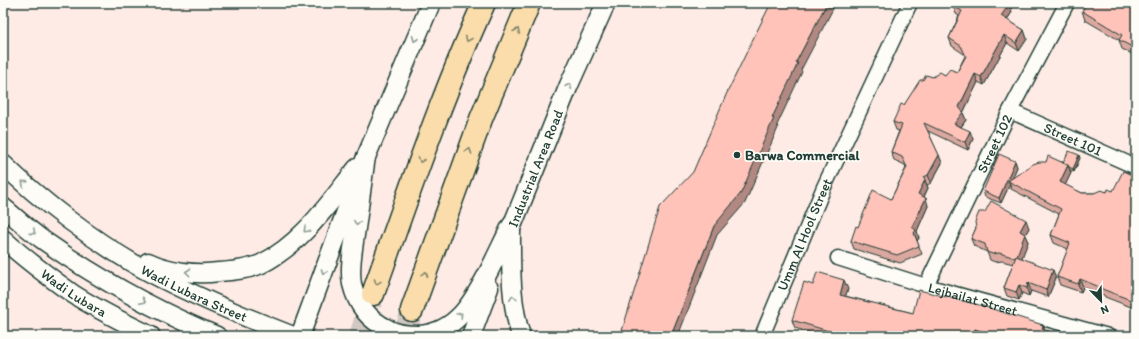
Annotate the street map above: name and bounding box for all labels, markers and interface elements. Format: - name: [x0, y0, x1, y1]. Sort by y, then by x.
- one-way arrow: [513, 27, 521, 34]
- one-way arrow: [412, 35, 420, 42]
- one-way arrow: [464, 35, 472, 42]
- one-way arrow: [564, 82, 572, 89]
- street label: Industrial Area Road: [504, 107, 567, 230]
- street label: Street 102: [973, 111, 1016, 175]
- street label: Street 101: [1041, 119, 1105, 160]
- place label: Barwa Commercial: [745, 147, 861, 164]
- one-way arrow: [464, 148, 473, 155]
- marker: Barwa Commercial: [732, 150, 742, 160]
- one-way arrow: [418, 156, 426, 163]
- street label: Umm Al Hool Street: [773, 176, 835, 293]
- one-way arrow: [21, 181, 28, 188]
- one-way arrow: [353, 220, 362, 226]
- one-way arrow: [303, 225, 310, 233]
- one-way arrow: [28, 227, 36, 234]
- street label: Wadi Lubara Street: [138, 261, 250, 325]
- street label: Wadi Lubara: [38, 265, 110, 320]
- one-way arrow: [185, 268, 191, 277]
- one-way arrow: [320, 269, 328, 276]
- one-way arrow: [420, 270, 428, 277]
- one-way arrow: [373, 279, 382, 286]
- street label: Lejbailat Street: [926, 279, 1020, 319]
- north arrow: [1081, 281, 1121, 321]
- one-way arrow: [509, 295, 518, 301]
- one-way arrow: [139, 296, 146, 304]
- text: N: [1099, 302, 1111, 317]
- one-way arrow: [455, 312, 463, 320]

